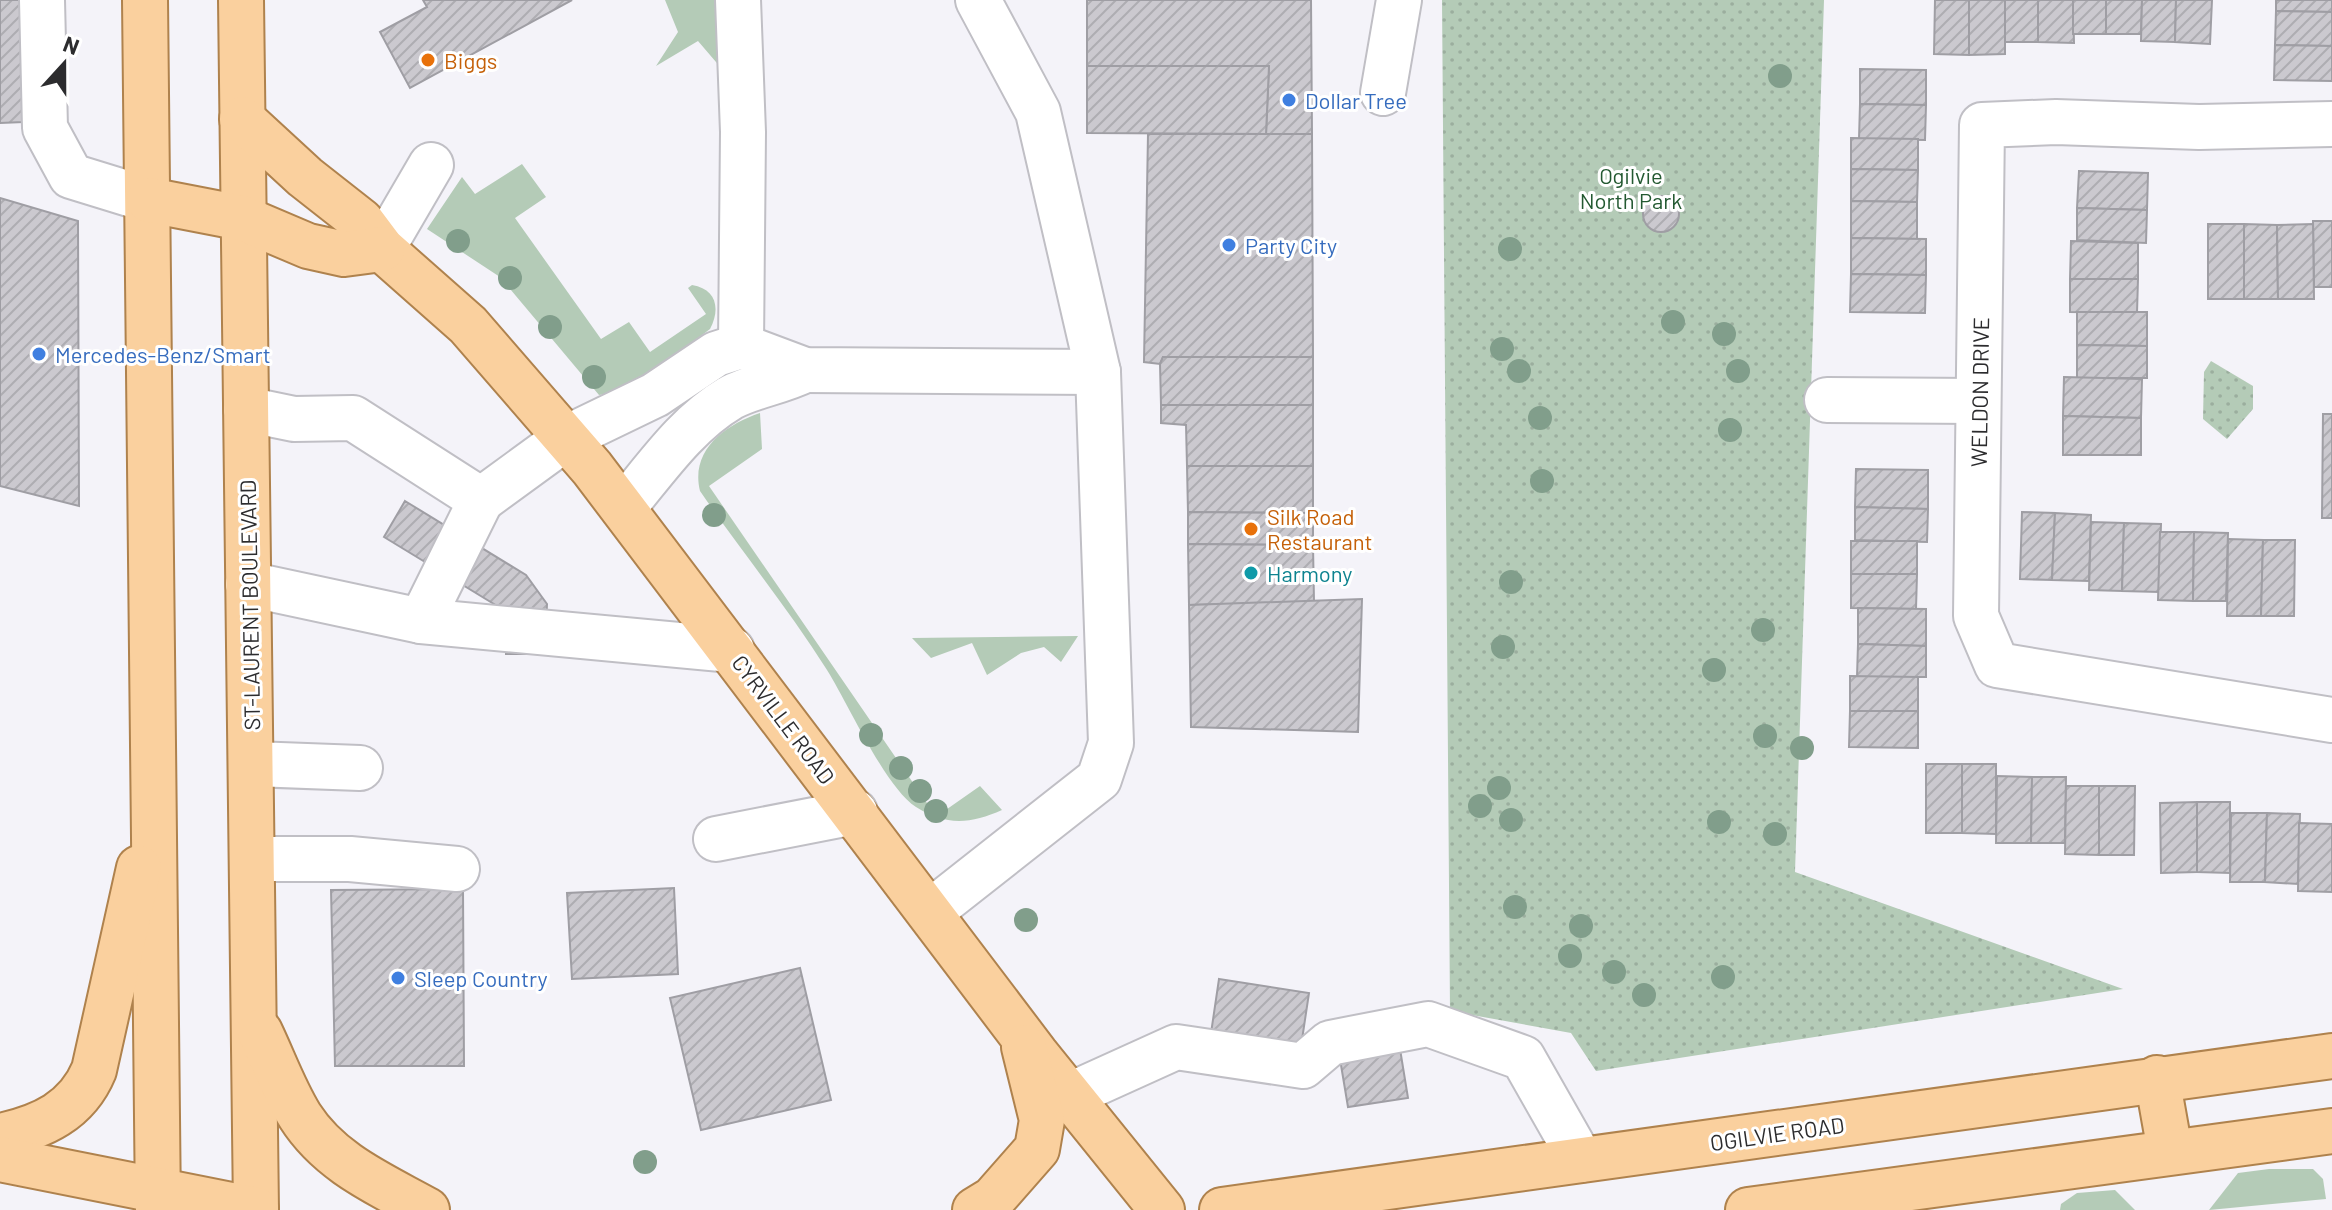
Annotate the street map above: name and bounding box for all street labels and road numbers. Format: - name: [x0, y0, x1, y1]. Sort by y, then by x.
- street label: WELDON DRIVE: [1965, 317, 1993, 467]
- street label: ST-LAURENT BOULEVARD: [234, 479, 264, 731]
- street label: CYRVILLE ROAD: [727, 650, 841, 788]
- street label: OGILVIE ROAD: [1708, 1111, 1846, 1155]

